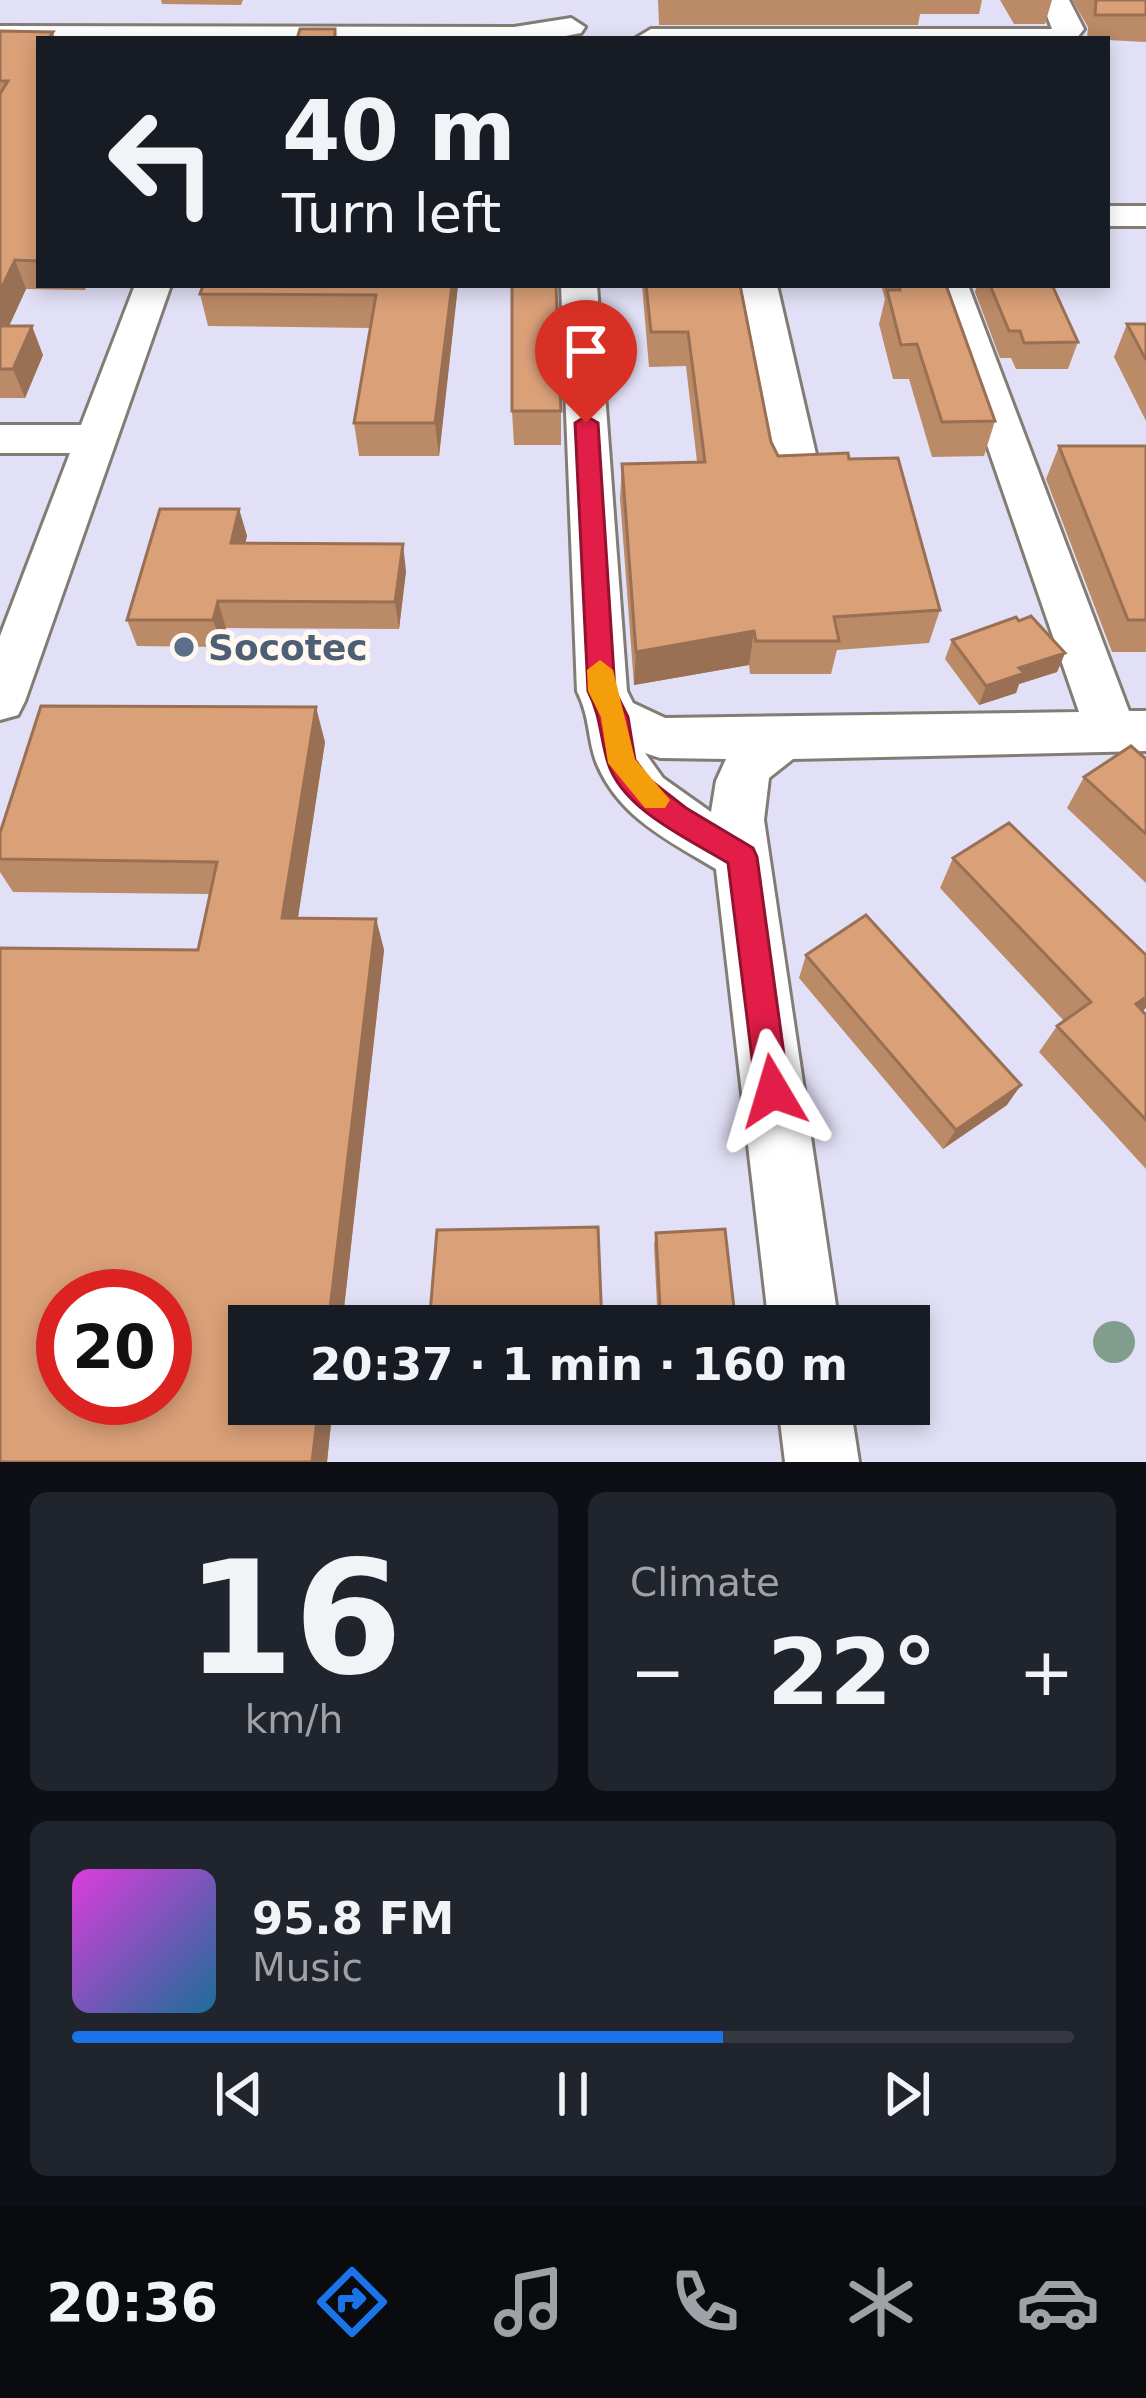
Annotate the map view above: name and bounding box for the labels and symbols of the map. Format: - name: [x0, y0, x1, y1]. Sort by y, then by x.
- pin: [535, 300, 637, 423]
- place label: Socotec: [208, 627, 368, 668]
- marker: Socotec: [171, 634, 197, 660]
- position arrow: [710, 1028, 836, 1154]
- speed limit sign: 20: [36, 1269, 192, 1425]

